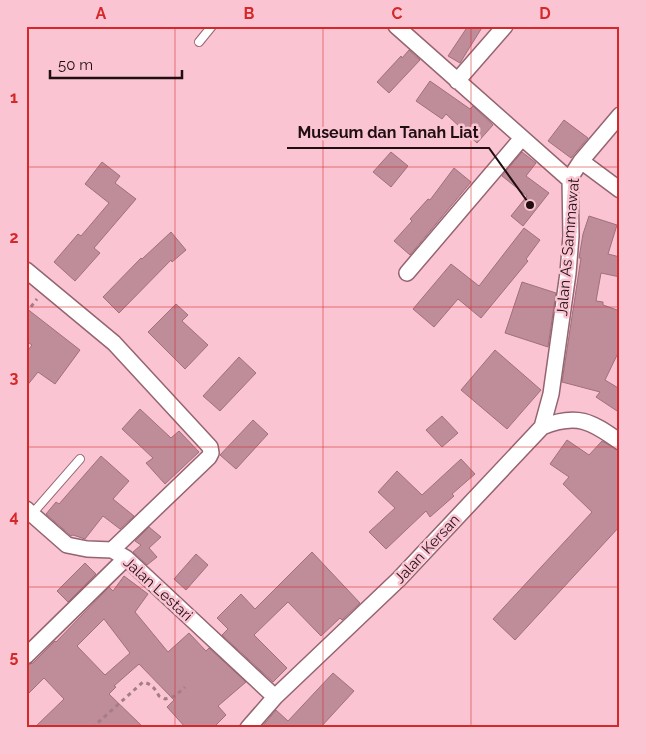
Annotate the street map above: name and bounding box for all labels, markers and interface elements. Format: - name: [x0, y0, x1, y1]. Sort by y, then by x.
- text: A: [96, 4, 107, 23]
- text: B: [244, 4, 255, 23]
- text: C: [392, 4, 403, 23]
- text: D: [539, 4, 551, 23]
- scale bar: [50, 48, 182, 80]
- text: 50 m: [58, 56, 93, 74]
- text: 1: [10, 88, 18, 107]
- callout: Museum dan Tanah Liat: [287, 117, 489, 148]
- text: Museum dan Tanah Liat: [297, 123, 479, 142]
- street label: Jalan As Sammawat: [553, 177, 583, 317]
- text: 2: [9, 228, 19, 247]
- text: 3: [10, 368, 19, 387]
- text: 4: [9, 507, 19, 526]
- street label: Jalan Kersan: [391, 511, 463, 587]
- street label: Jalan Lestari: [120, 553, 196, 625]
- text: 5: [10, 647, 19, 666]

